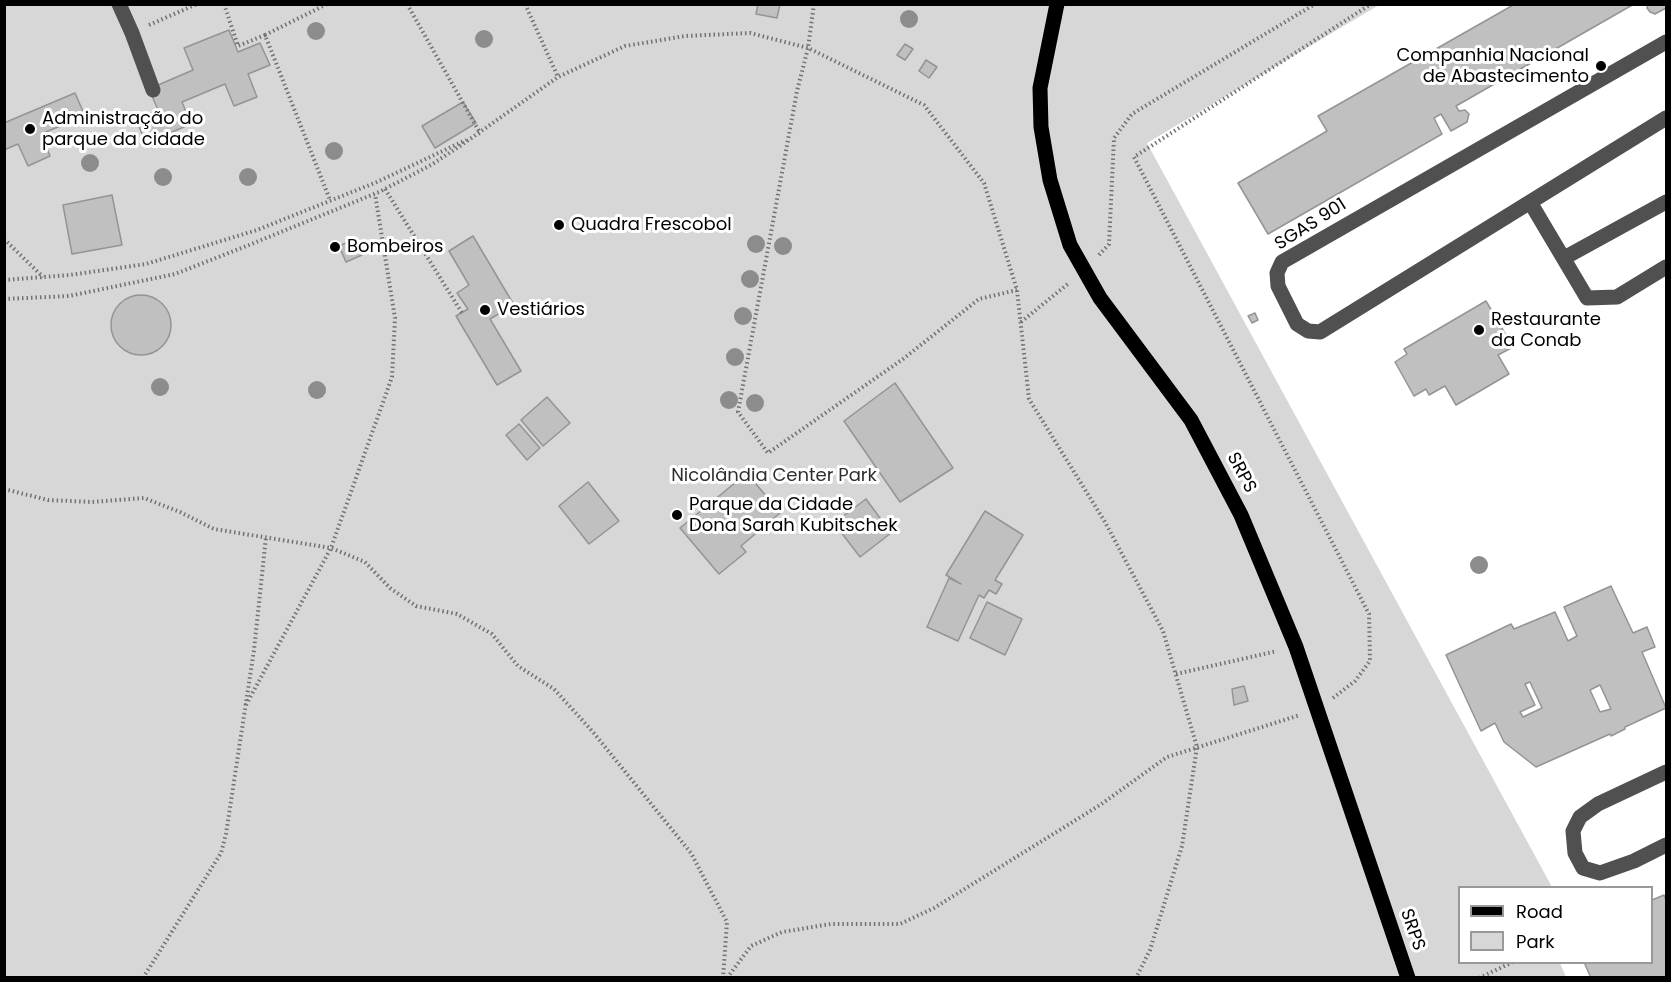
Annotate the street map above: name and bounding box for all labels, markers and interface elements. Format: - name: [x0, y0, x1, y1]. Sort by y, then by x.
- place label: Companhia Nacional de Abastecimento: [1396, 45, 1589, 88]
- marker: Companhia Nacional de Abastecimento: [1594, 59, 1608, 73]
- place label: Administração do parque da cidade: [42, 108, 205, 150]
- marker: Administração do parque da cidade: [23, 122, 37, 136]
- street label: SGAS 901: [1271, 195, 1351, 255]
- place label: Quadra Frescobol: [571, 214, 732, 236]
- marker: Quadra Frescobol: [552, 218, 566, 232]
- place label: Bombeiros: [347, 236, 443, 258]
- marker: Bombeiros: [328, 240, 342, 254]
- place label: Vestiários: [497, 299, 585, 321]
- marker: Vestiários: [478, 303, 492, 317]
- place label: Restaurante da Conab: [1491, 309, 1601, 352]
- marker: Restaurante da Conab: [1472, 323, 1486, 337]
- street label: SRPS: [1221, 449, 1261, 497]
- park label: Nicolândia Center Park: [671, 465, 877, 487]
- place label: Parque da Cidade Dona Sarah Kubitschek: [689, 494, 897, 536]
- marker: Parque da Cidade Dona Sarah Kubitschek: [670, 508, 684, 522]
- legend: [1458, 886, 1653, 964]
- text: Road: [1516, 899, 1563, 924]
- street label: SRPS: [1395, 906, 1429, 954]
- text: Park: [1516, 929, 1555, 954]

